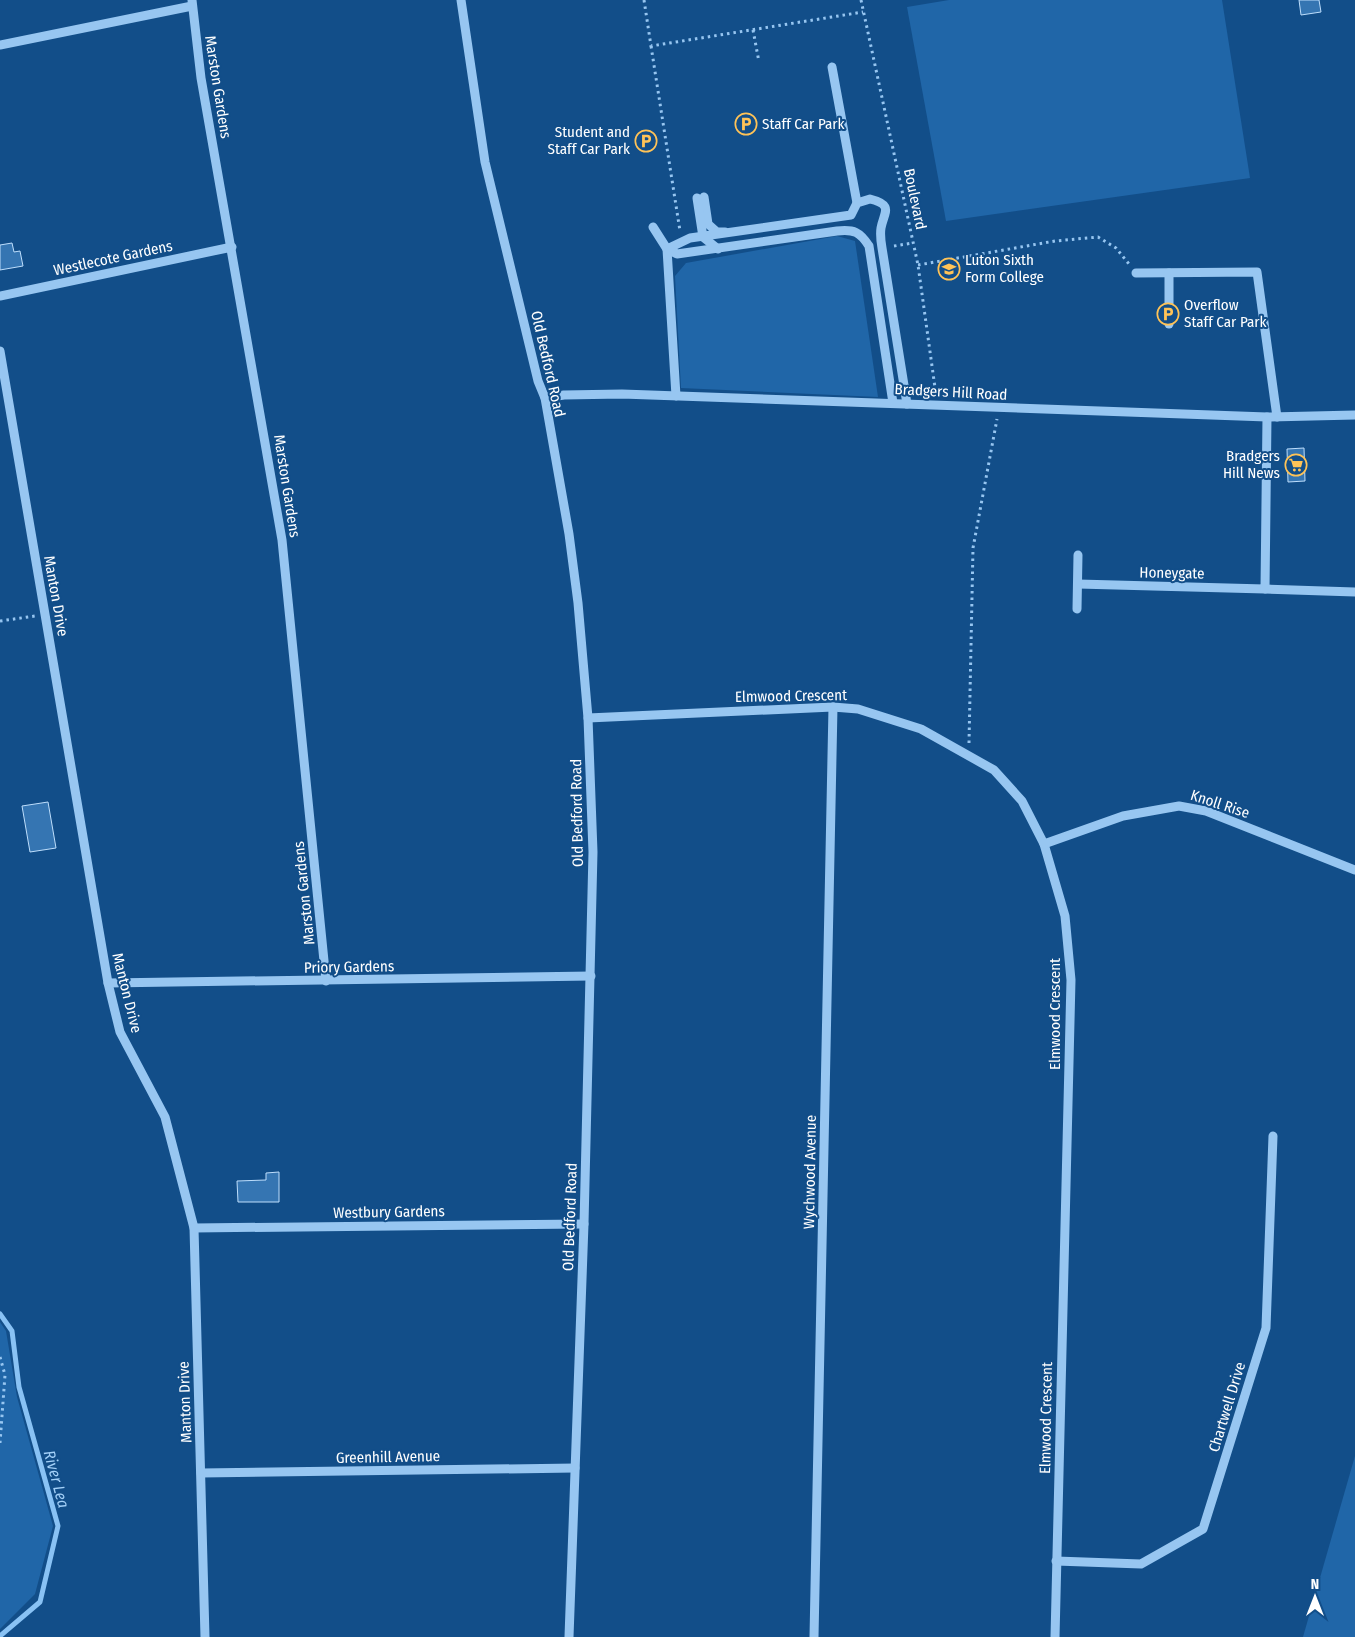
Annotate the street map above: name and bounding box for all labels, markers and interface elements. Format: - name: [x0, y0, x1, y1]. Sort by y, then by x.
- street label: Marston Gardens: [201, 34, 235, 140]
- parking icon: Staff Car Park: [734, 112, 758, 136]
- place label: Staff Car Park: [762, 115, 845, 133]
- place label: Student and Staff Car Park: [547, 123, 630, 158]
- parking icon: Student and Staff Car Park: [634, 129, 658, 153]
- street label: Boulevard: [900, 167, 930, 231]
- street label: Westlecote Gardens: [52, 237, 174, 279]
- place label: Luton Sixth Form College: [965, 251, 1044, 286]
- school or university icon: Luton Sixth Form College: [937, 257, 961, 281]
- place label: Overflow Staff Car Park: [1184, 296, 1267, 331]
- parking icon: Overflow Staff Car Park: [1156, 302, 1180, 326]
- street label: Old Bedford Road: [527, 309, 569, 419]
- street label: Bradgers Hill Road: [894, 380, 1008, 404]
- street label: Marston Gardens: [270, 433, 304, 539]
- place label: Bradgers Hill News: [1223, 447, 1280, 482]
- supermarket icon: Bradgers Hill News: [1284, 453, 1308, 477]
- street label: Manton Drive: [40, 554, 72, 638]
- street label: Honeygate: [1139, 563, 1205, 583]
- street label: Elmwood Crescent: [735, 686, 847, 706]
- street label: Old Bedford Road: [567, 759, 587, 867]
- street label: Knoll Rise: [1188, 786, 1252, 822]
- street label: Marston Gardens: [290, 840, 318, 946]
- street label: Manton Drive: [108, 951, 146, 1035]
- street label: Priory Gardens: [304, 957, 394, 977]
- street label: Elmwood Crescent: [1046, 958, 1064, 1070]
- street label: Wychwood Avenue: [800, 1115, 820, 1229]
- street label: Old Bedford Road: [559, 1163, 581, 1271]
- street label: Westbury Gardens: [333, 1202, 445, 1222]
- street label: Chartwell Drive: [1205, 1360, 1249, 1454]
- street label: Manton Drive: [175, 1361, 195, 1443]
- street label: Elmwood Crescent: [1036, 1362, 1056, 1474]
- street label: Greenhill Avenue: [336, 1447, 440, 1467]
- water label: River Lea: [40, 1448, 73, 1510]
- north arrow: [1290, 1572, 1340, 1622]
- text: N: [1311, 1576, 1319, 1593]

